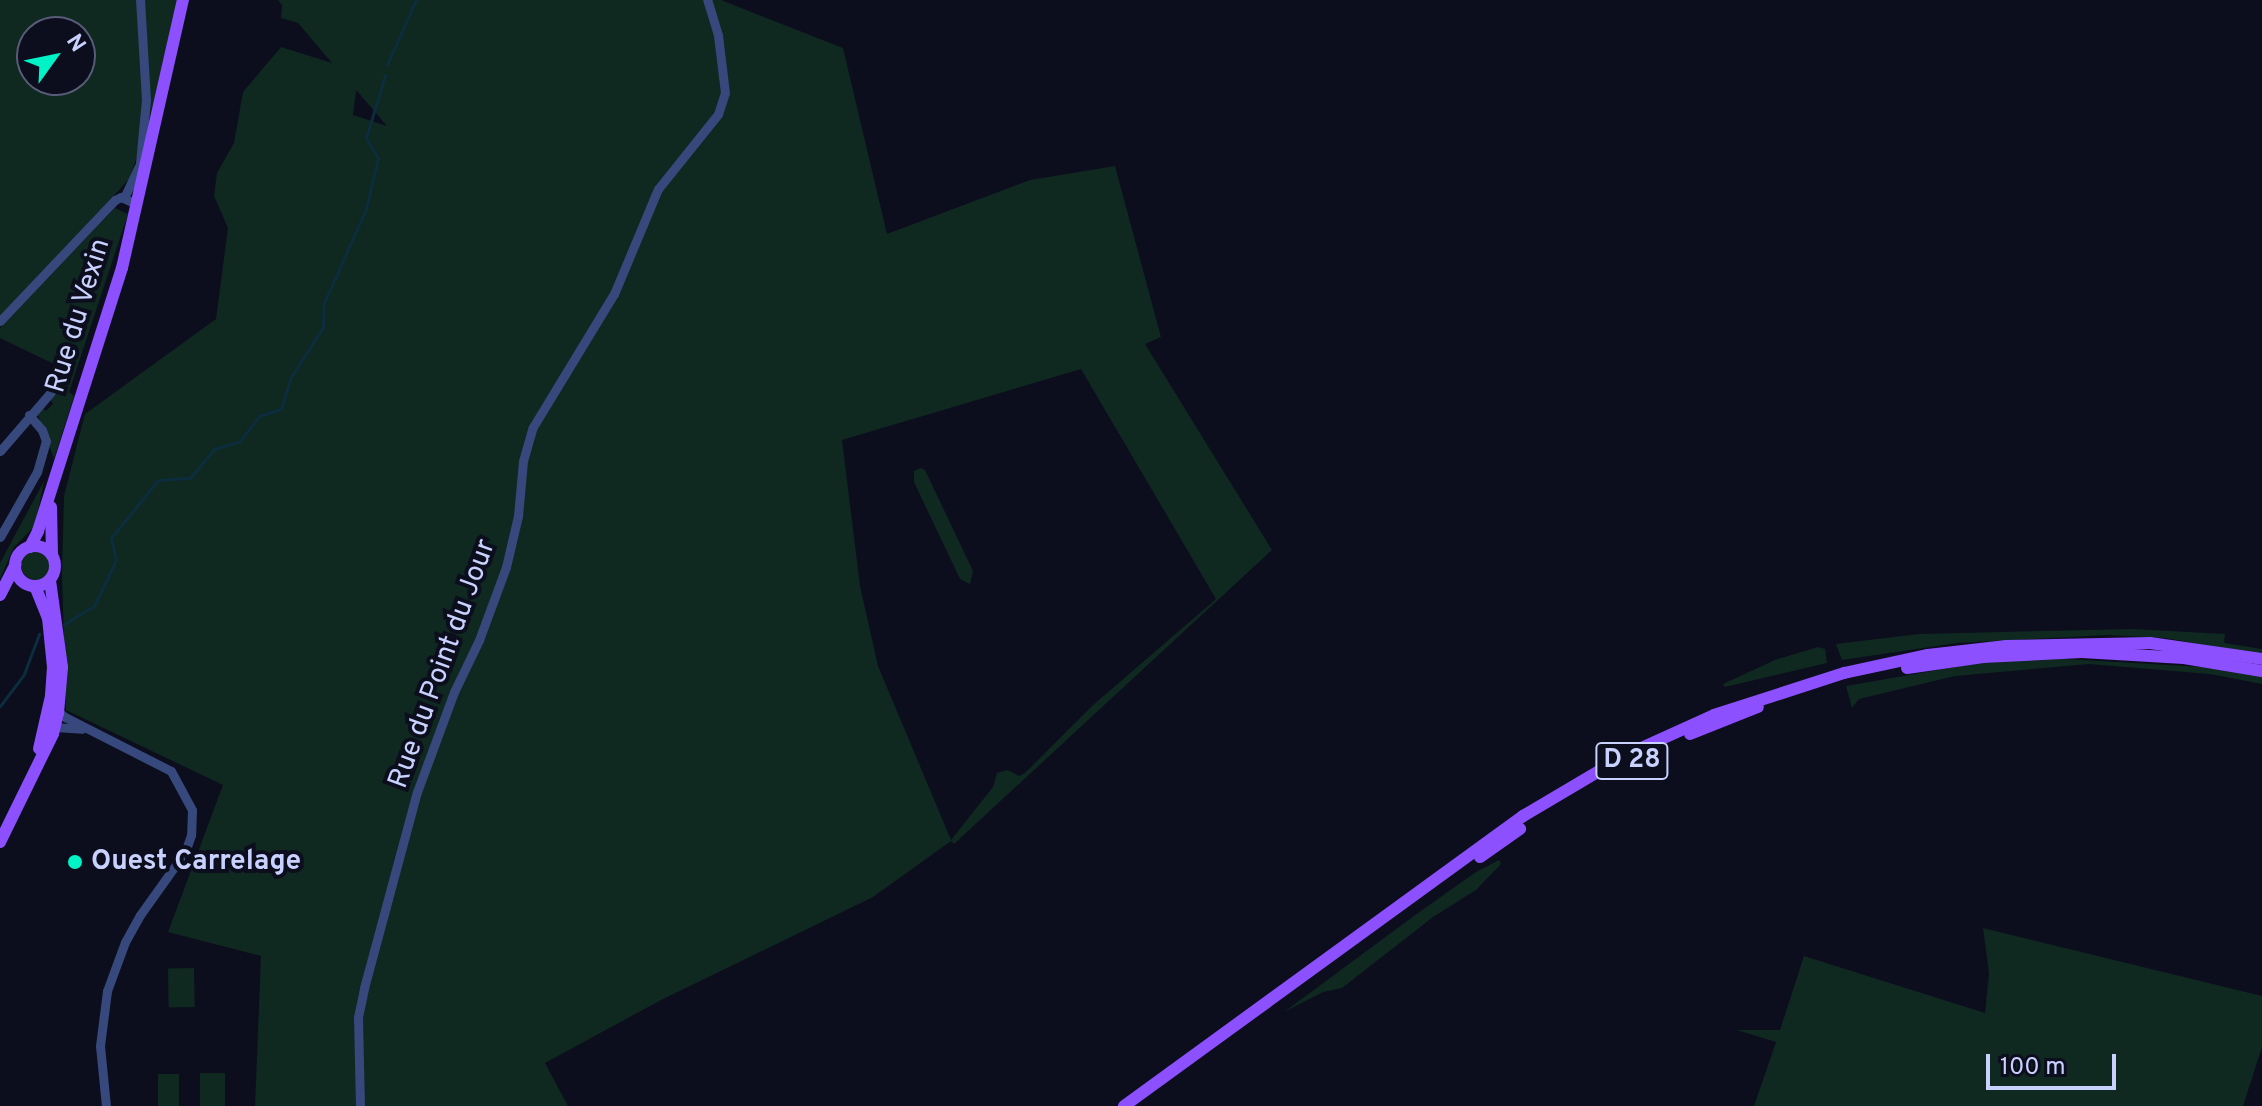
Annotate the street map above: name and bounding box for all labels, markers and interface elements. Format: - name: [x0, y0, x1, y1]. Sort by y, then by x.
- north arrow: [16, 16, 96, 96]
- text: N: [59, 30, 90, 58]
- street label: Rue du Vexin: [39, 234, 119, 398]
- street label: Rue du Point du Jour: [382, 535, 504, 793]
- road number: D 28: [1594, 739, 1670, 783]
- place label: Ouest Carrelage: [91, 845, 301, 879]
- marker: Ouest Carrelage: [66, 853, 84, 871]
- scale bar: [1990, 1038, 2120, 1088]
- text: 100 m: [2000, 1053, 2066, 1083]

